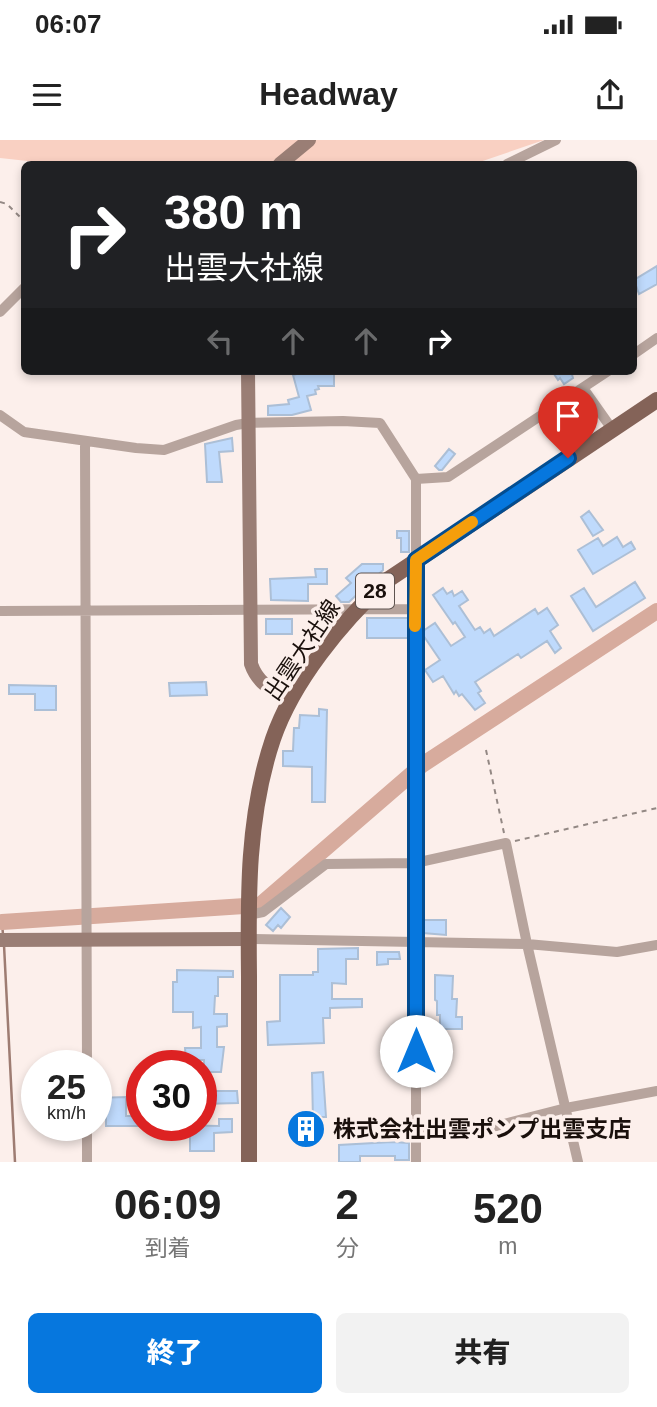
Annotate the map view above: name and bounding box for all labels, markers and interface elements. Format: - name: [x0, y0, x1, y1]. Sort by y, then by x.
- text: 06:07: [35, 9, 102, 39]
- icon: menu: [28, 76, 66, 114]
- text: Headway: [259, 76, 398, 112]
- icon: share: [591, 76, 629, 114]
- text: 380 m: [164, 185, 303, 239]
- icon: right: [49, 189, 140, 280]
- text: 出雲大社線: [164, 250, 324, 286]
- icon: left: [201, 322, 239, 360]
- icon: ahead: [274, 322, 312, 360]
- icon: ahead: [347, 322, 385, 360]
- icon: right: [420, 322, 458, 360]
- pin: [538, 386, 598, 458]
- icon: arrive: [549, 397, 587, 435]
- road number: 28: [356, 574, 394, 608]
- street label: 出雲大社線: [259, 595, 345, 705]
- position arrow: [379, 1014, 453, 1088]
- speed limit sign: 30: [126, 1050, 217, 1141]
- text: 25: [47, 1067, 86, 1106]
- text: km/h: [47, 1103, 86, 1123]
- building icon: 株式会社出雲ポンプ出雲支店: [285, 1108, 327, 1150]
- place label: 株式会社出雲ポンプ出雲支店: [333, 1116, 631, 1142]
- text: 06:09: [114, 1181, 221, 1228]
- text: 2: [335, 1181, 359, 1228]
- text: 520: [473, 1185, 543, 1232]
- text: m: [498, 1233, 518, 1259]
- text: 到着: [145, 1235, 191, 1261]
- text: 分: [336, 1235, 359, 1261]
- button: 終了: [28, 1313, 322, 1393]
- button: 共有: [336, 1313, 629, 1393]

